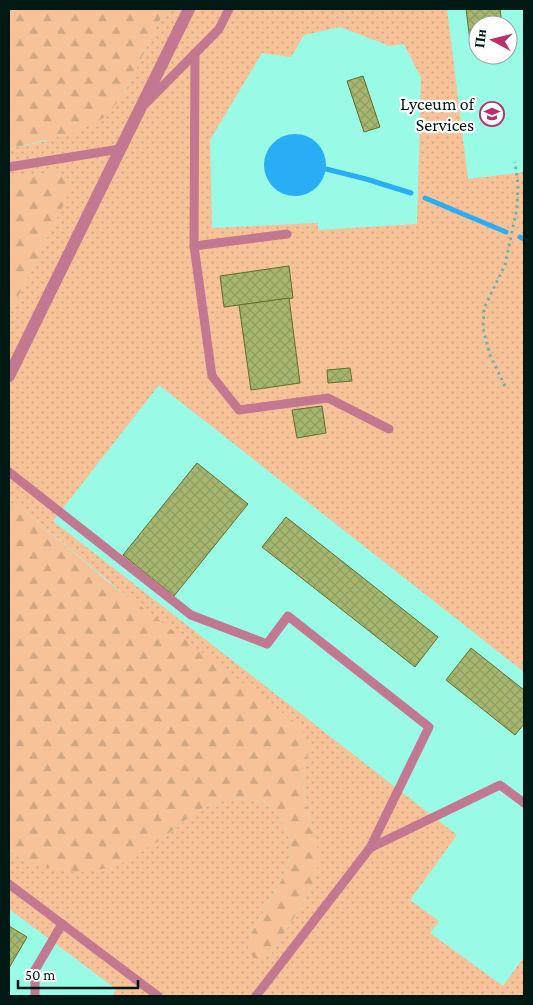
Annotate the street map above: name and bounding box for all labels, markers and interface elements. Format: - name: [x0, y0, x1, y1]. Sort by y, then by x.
- north arrow: [468, 15, 518, 65]
- text: Пн: [471, 28, 489, 49]
- place label: Lyceum of Services: [400, 94, 476, 135]
- school or university icon: Lyceum of Services: [479, 101, 505, 127]
- scale bar: [18, 958, 138, 990]
- text: 50 m: [25, 967, 55, 983]

